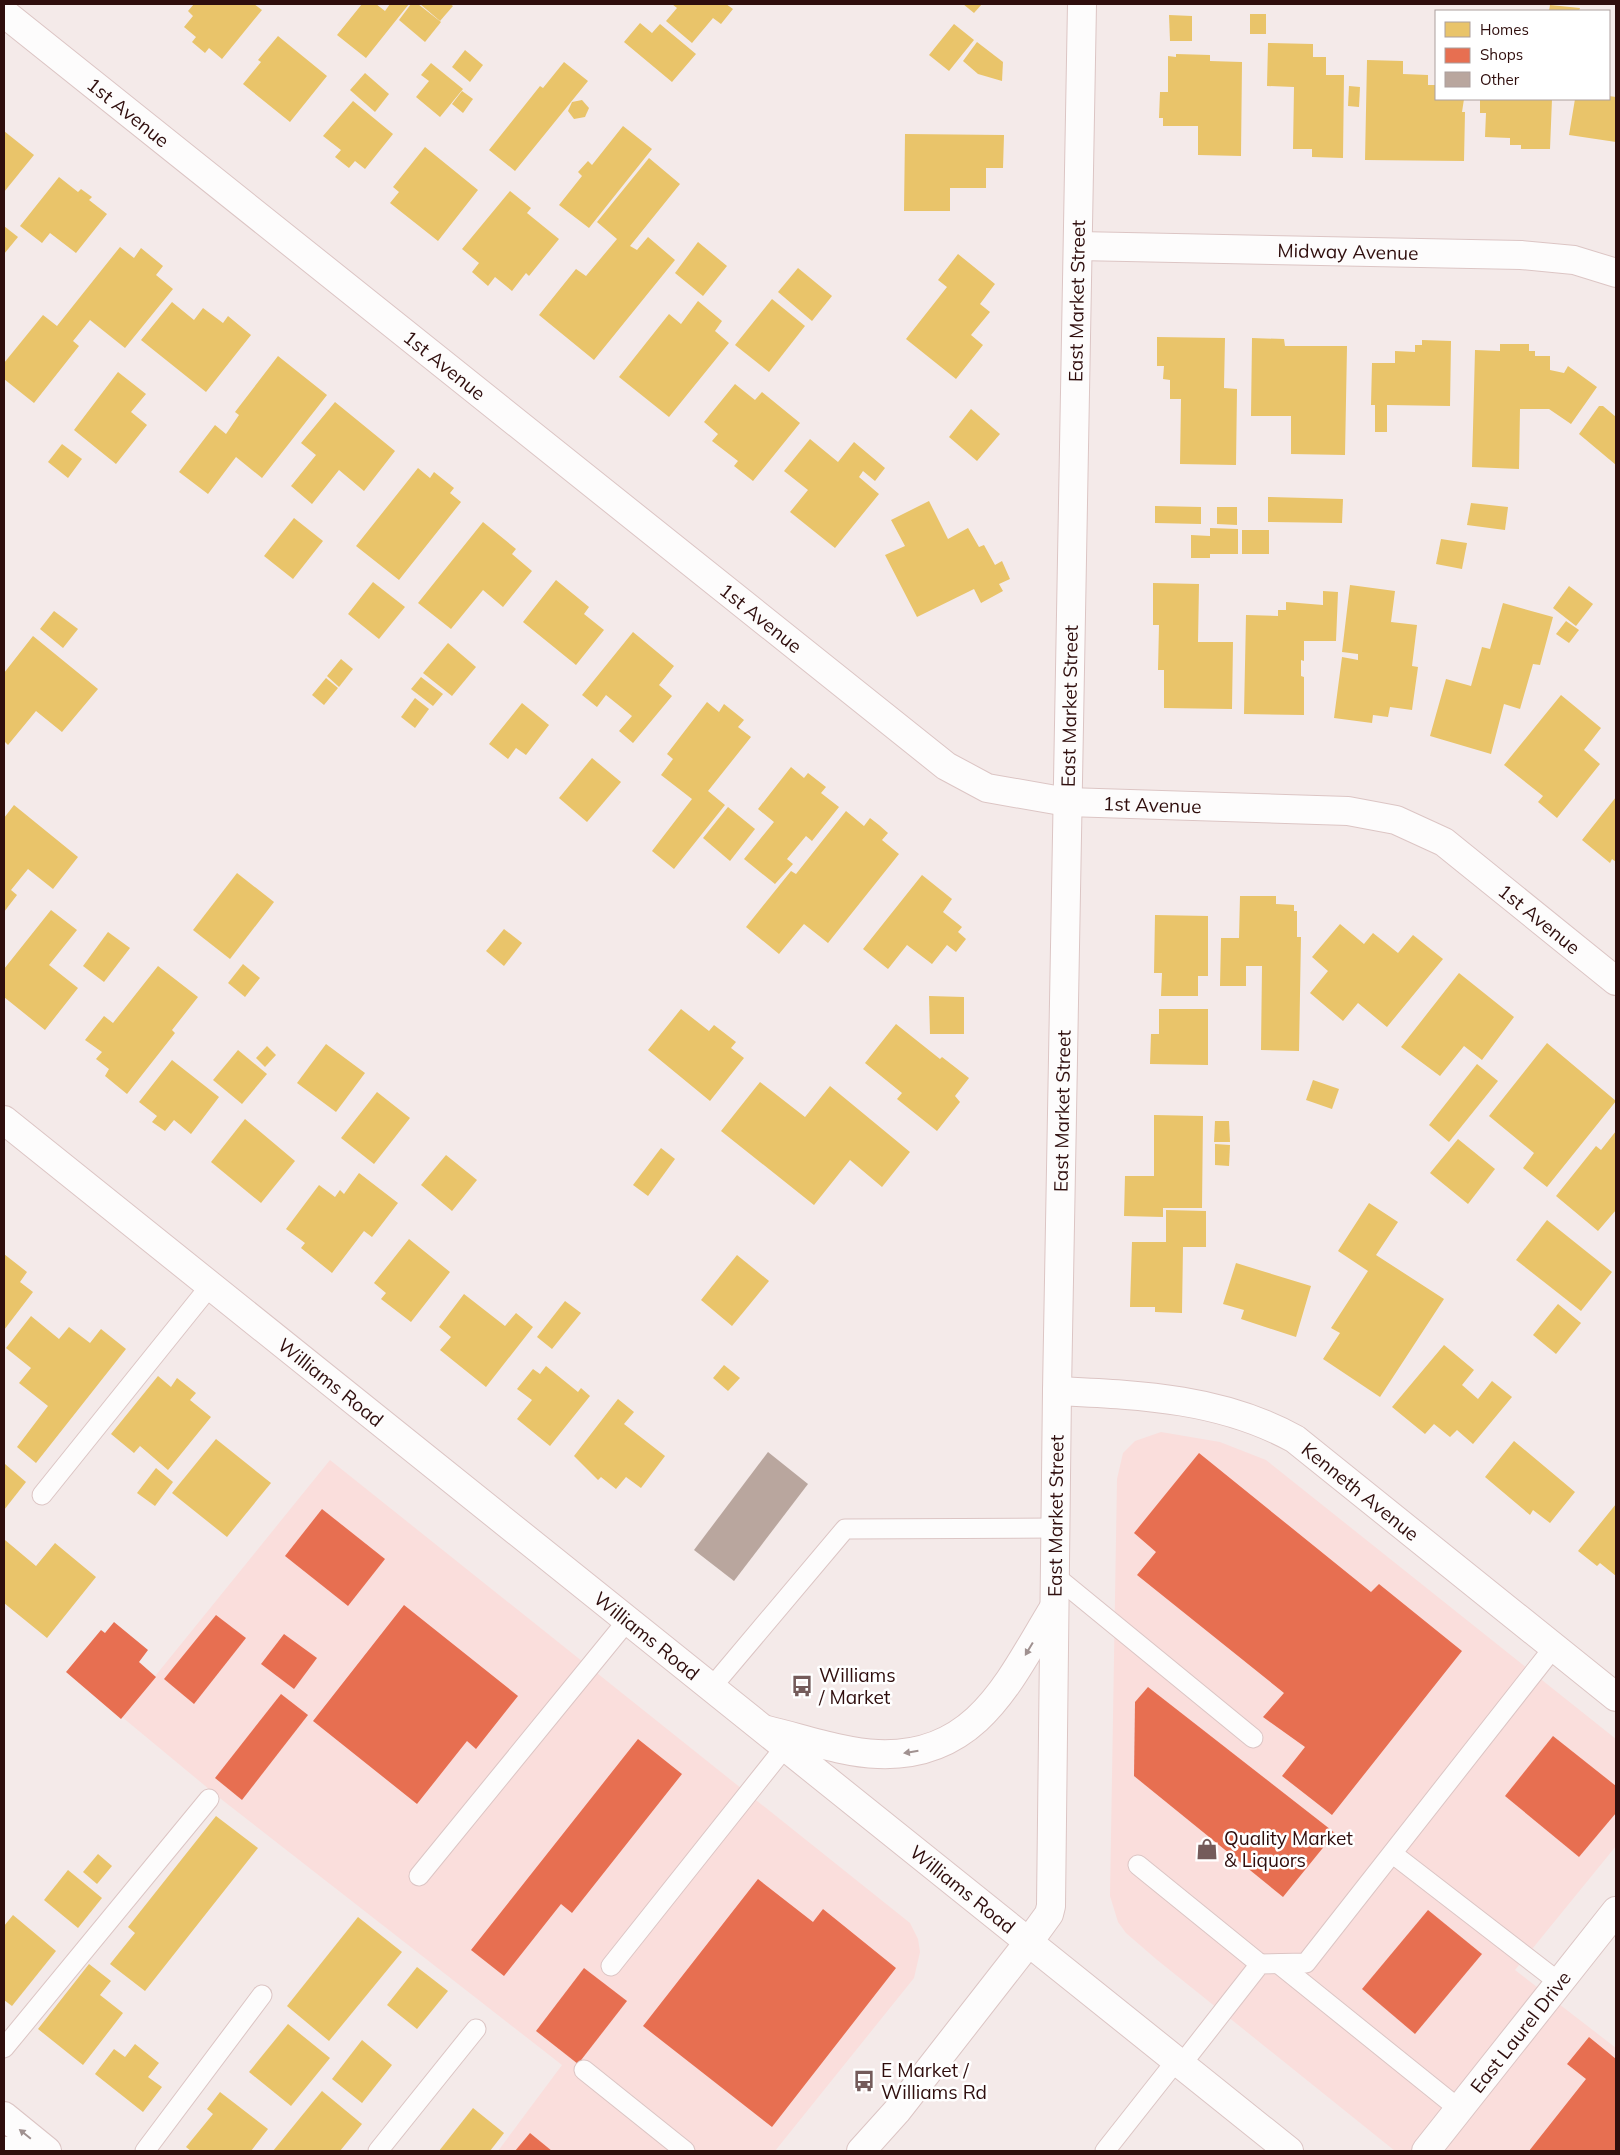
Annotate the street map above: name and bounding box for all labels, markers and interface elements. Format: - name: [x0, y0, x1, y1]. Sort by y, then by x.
- legend: [1435, 10, 1610, 100]
- text: Homes: [1480, 20, 1529, 39]
- text: Shops: [1480, 45, 1523, 64]
- text: Other: [1480, 70, 1520, 89]
- street label: 1st Avenue: [82, 72, 174, 152]
- street label: East Market Street: [1063, 219, 1090, 382]
- street label: Midway Avenue: [1277, 238, 1419, 265]
- street label: 1st Avenue: [399, 325, 491, 405]
- street label: 1st Avenue: [715, 578, 807, 658]
- street label: East Market Street: [1056, 624, 1083, 787]
- street label: 1st Avenue: [1103, 791, 1202, 818]
- street label: 1st Avenue: [1493, 879, 1585, 959]
- street label: East Market Street: [1049, 1029, 1076, 1192]
- street label: Williams Road: [273, 1333, 388, 1432]
- street label: East Market Street: [1043, 1434, 1068, 1597]
- street label: Kenneth Avenue: [1297, 1437, 1424, 1546]
- street label: Williams Road: [589, 1586, 704, 1685]
- one-way arrow: [1024, 1643, 1033, 1656]
- place label: Williams / Market: [818, 1663, 896, 1709]
- bus stop icon: Williams / Market: [789, 1673, 815, 1699]
- one-way arrow: [903, 1748, 919, 1756]
- place label: Quality Market & Liquors: [1224, 1826, 1353, 1872]
- shop icon: Quality Market & Liquors: [1194, 1836, 1220, 1862]
- street label: Williams Road: [905, 1840, 1020, 1939]
- street label: East Laurel Drive: [1465, 1966, 1576, 2098]
- place label: E Market / Williams Rd: [881, 2058, 987, 2104]
- bus stop icon: E Market / Williams Rd: [851, 2068, 877, 2094]
- one-way arrow: [19, 2128, 32, 2139]

